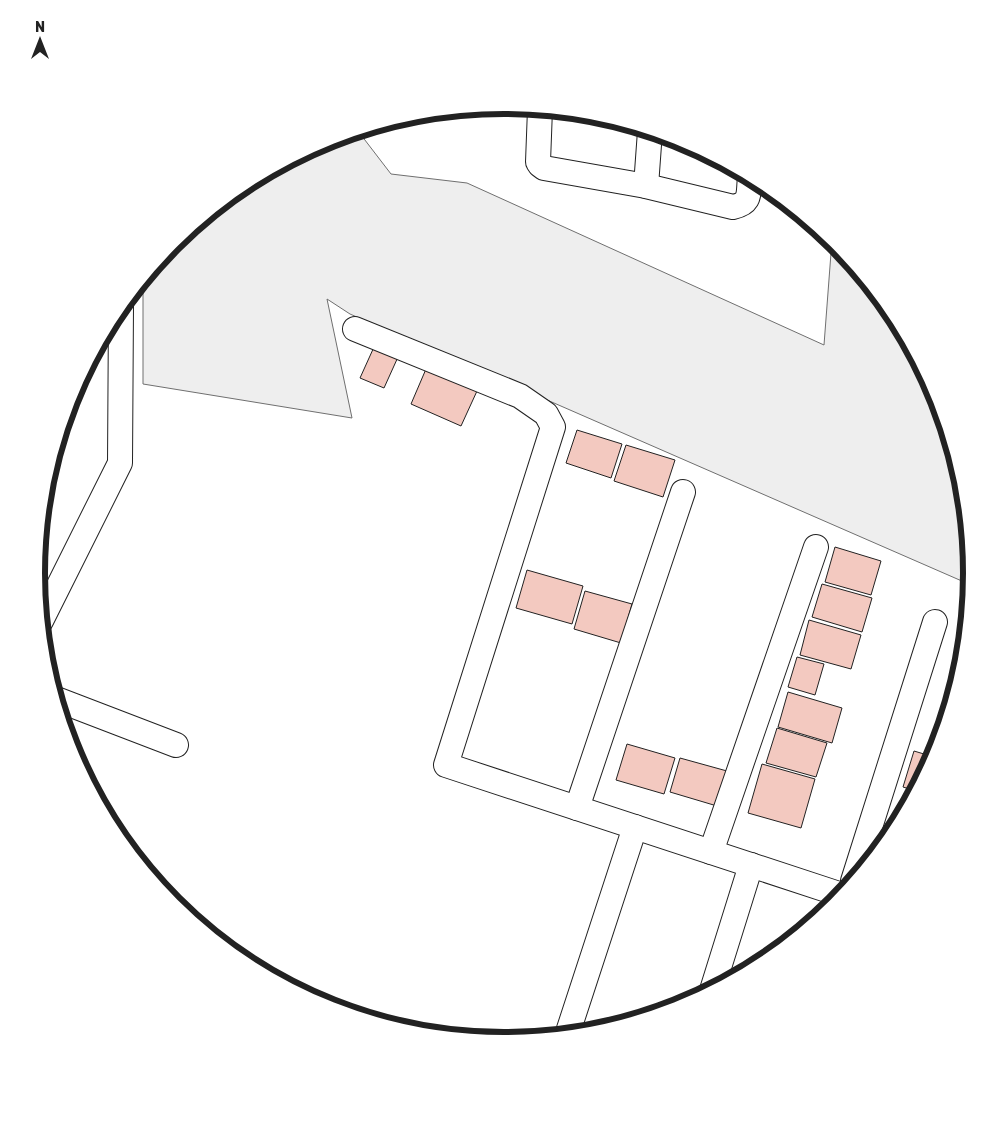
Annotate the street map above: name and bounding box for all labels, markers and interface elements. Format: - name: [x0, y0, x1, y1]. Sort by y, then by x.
- north arrow: [15, 15, 65, 65]
- text: N: [35, 19, 45, 36]

